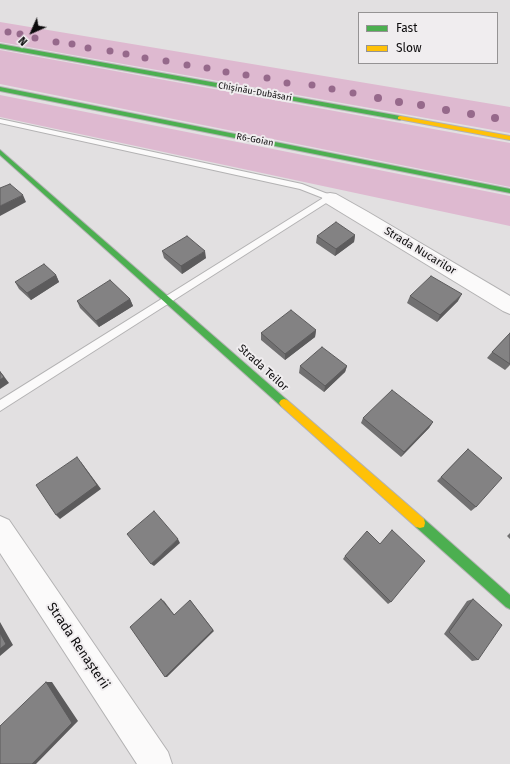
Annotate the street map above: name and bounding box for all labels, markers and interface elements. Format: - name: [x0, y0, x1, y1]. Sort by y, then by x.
- north arrow: [12, 12, 52, 52]
- legend: [358, 12, 498, 64]
- text: Fast: [396, 21, 418, 35]
- text: N: [16, 34, 30, 48]
- text: Slow: [396, 41, 422, 55]
- street label: Chișinău-Dubăsari: [217, 80, 293, 104]
- street label: R6-Goian: [236, 131, 274, 149]
- street label: Strada Nucarilor: [382, 224, 458, 278]
- street label: Strada Teilor: [235, 342, 291, 394]
- street label: Strada Renașterii: [43, 600, 113, 692]

